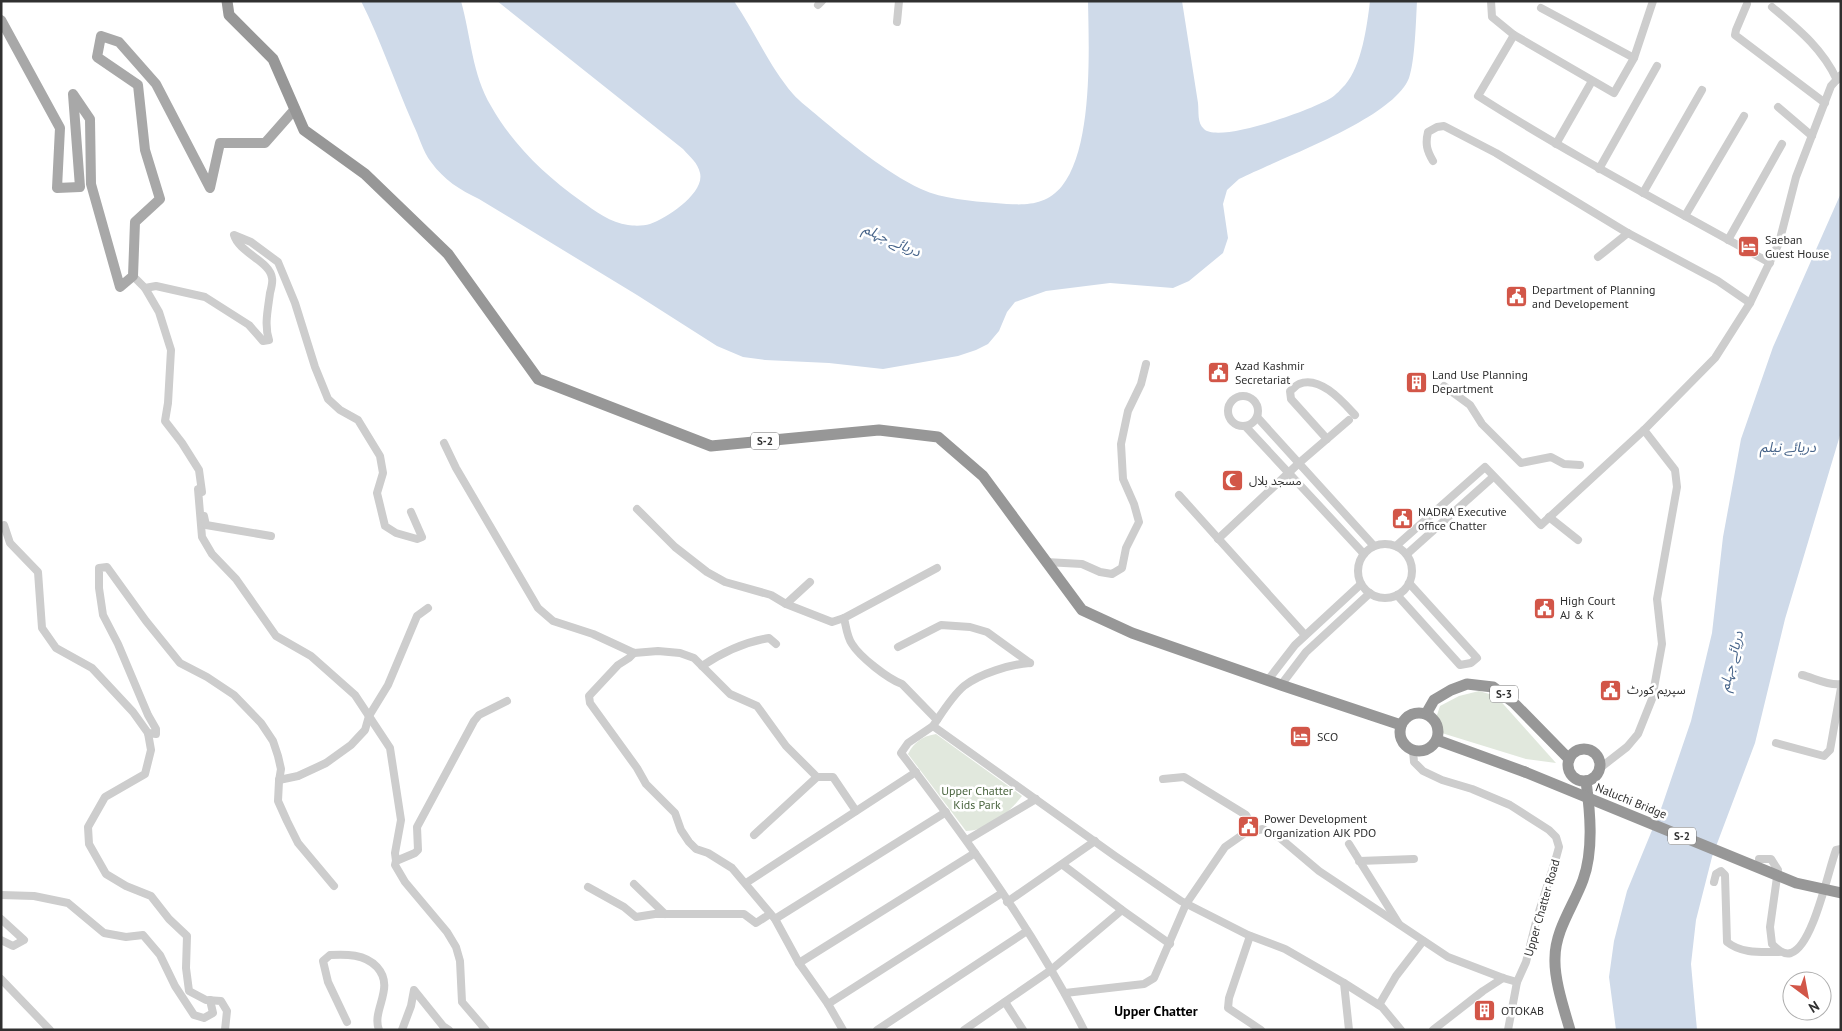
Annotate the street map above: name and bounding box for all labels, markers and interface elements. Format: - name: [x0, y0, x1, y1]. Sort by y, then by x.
- water label: دریائے جہلم: [859, 219, 924, 263]
- place label: Saeban Guest House: [1765, 232, 1829, 261]
- hotel icon: Saeban Guest House: [1737, 235, 1761, 259]
- place label: Department of Planning and Developement: [1532, 282, 1655, 311]
- public building icon: Department of Planning and Developement: [1504, 285, 1528, 309]
- place label: Azad Kashmir Secretariat: [1235, 358, 1304, 387]
- public building icon: Azad Kashmir Secretariat: [1207, 361, 1231, 385]
- place label: Land Use Planning Department: [1432, 367, 1528, 396]
- building icon: Land Use Planning Department: [1404, 370, 1428, 394]
- road number: S-2: [751, 432, 779, 450]
- water label: دریائے نیلم: [1759, 438, 1816, 458]
- mosque icon: مسجد بلال: [1221, 469, 1245, 493]
- place label: مسجد بلال: [1249, 473, 1302, 488]
- place label: NADRA Executive office Chatter: [1418, 504, 1507, 533]
- public building icon: NADRA Executive office Chatter: [1390, 507, 1414, 531]
- place label: High Court AJ & K: [1560, 593, 1615, 622]
- public building icon: High Court AJ & K: [1532, 596, 1556, 620]
- water label: دریائے جہلم: [1715, 629, 1749, 694]
- public building icon: سپریم کورٹ: [1599, 678, 1623, 702]
- place label: سپریم کورٹ: [1627, 682, 1686, 699]
- road number: S-3: [1490, 686, 1518, 702]
- hotel icon: SCO: [1289, 725, 1313, 749]
- place label: SCO: [1317, 729, 1338, 744]
- street label: Naluchi Bridge: [1593, 779, 1669, 822]
- park label: Upper Chatter Kids Park: [941, 783, 1013, 812]
- place label: Power Development Organization AJK PDO: [1264, 811, 1376, 840]
- public building icon: Power Development Organization AJK PDO: [1236, 814, 1260, 838]
- road number: S-2: [1668, 828, 1696, 844]
- street label: Upper Chatter Road: [1520, 858, 1563, 958]
- north arrow: [1782, 971, 1832, 1021]
- text: N: [1805, 997, 1823, 1017]
- building icon: OTOKAB: [1473, 999, 1497, 1023]
- district label: Upper Chatter: [1114, 1002, 1198, 1020]
- place label: OTOKAB: [1501, 1003, 1544, 1018]

